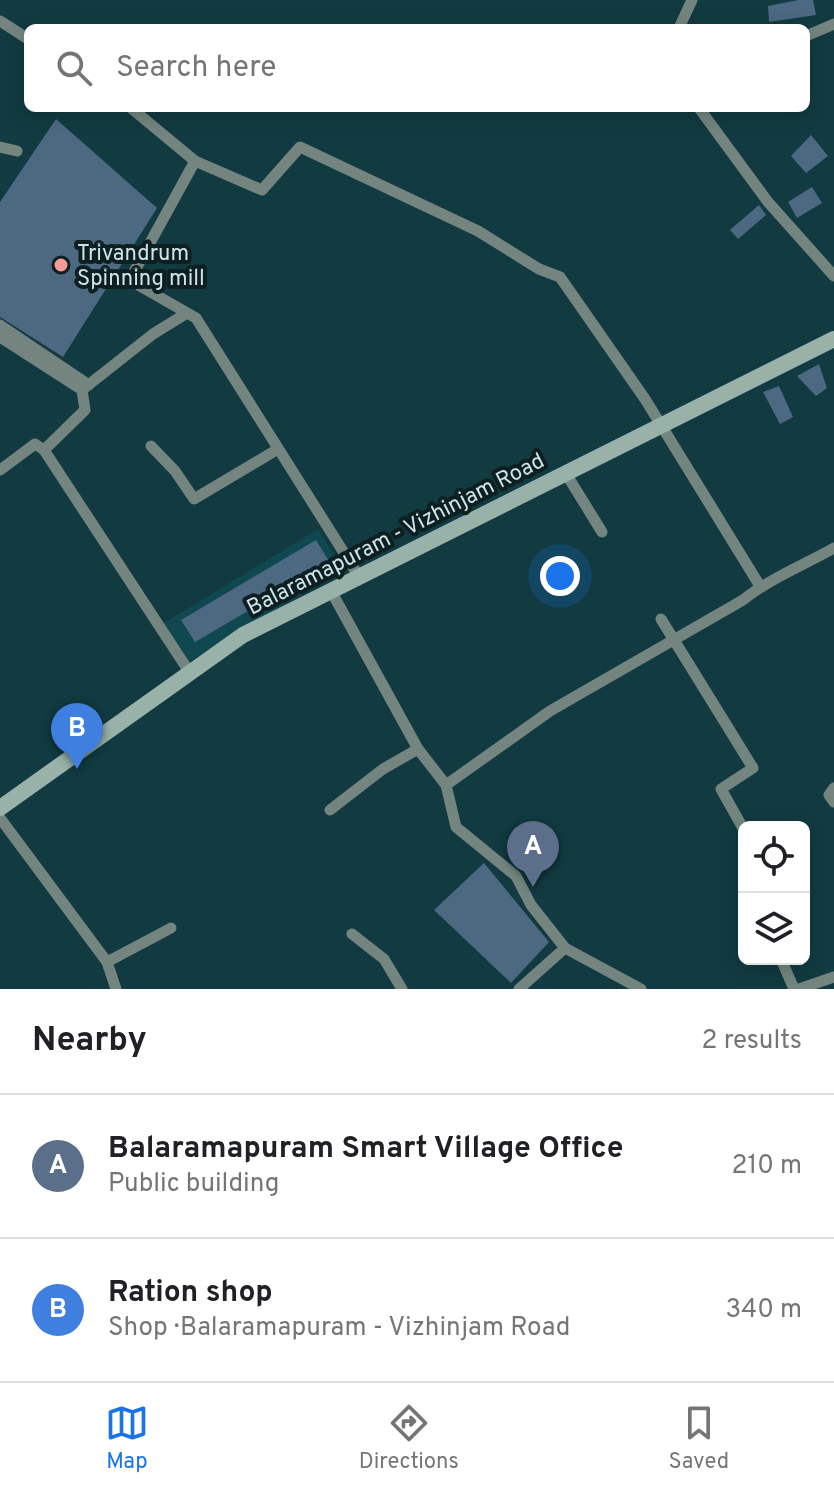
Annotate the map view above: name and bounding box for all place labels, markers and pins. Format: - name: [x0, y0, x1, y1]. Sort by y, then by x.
- place label: Trivandrum Spinning mill: [77, 241, 205, 293]
- marker: Trivandrum Spinning mill: [52, 256, 70, 274]
- pin: B: [51, 703, 103, 769]
- pin: A: [507, 821, 559, 887]

